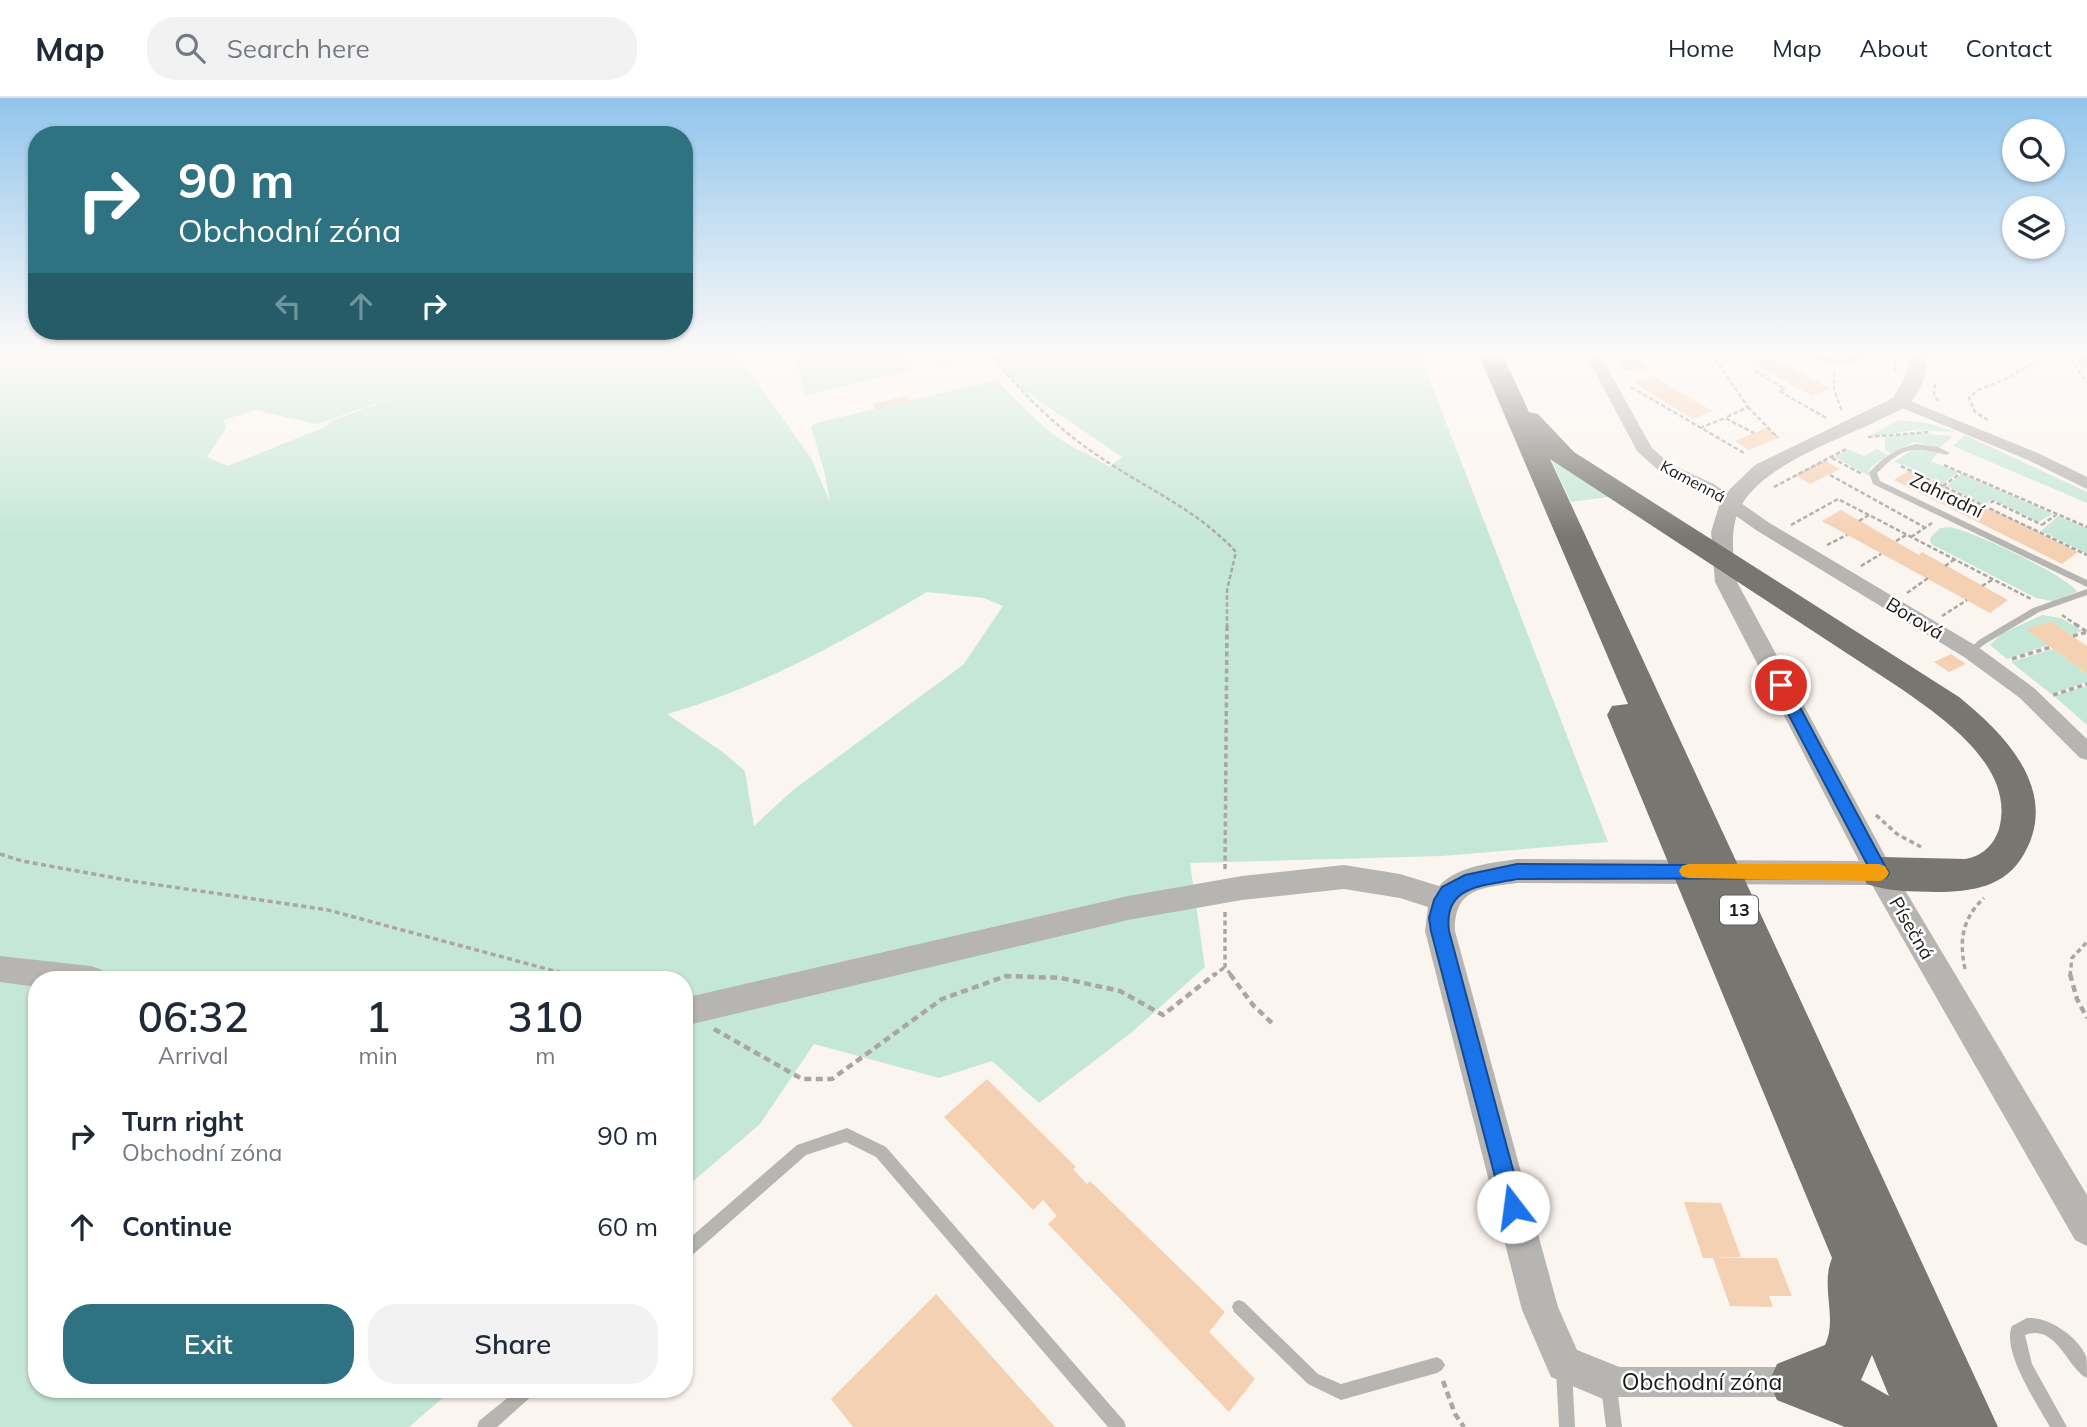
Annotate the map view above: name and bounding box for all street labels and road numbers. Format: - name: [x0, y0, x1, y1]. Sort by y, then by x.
- street label: Kamenná: [1657, 456, 1729, 506]
- street label: Zahradní: [1906, 467, 1989, 524]
- street label: Borová: [1882, 592, 1948, 644]
- street label: Písečná: [1884, 892, 1940, 964]
- road number: 13: [1720, 896, 1758, 924]
- street label: Obchodní zóna: [1622, 1367, 1782, 1396]

